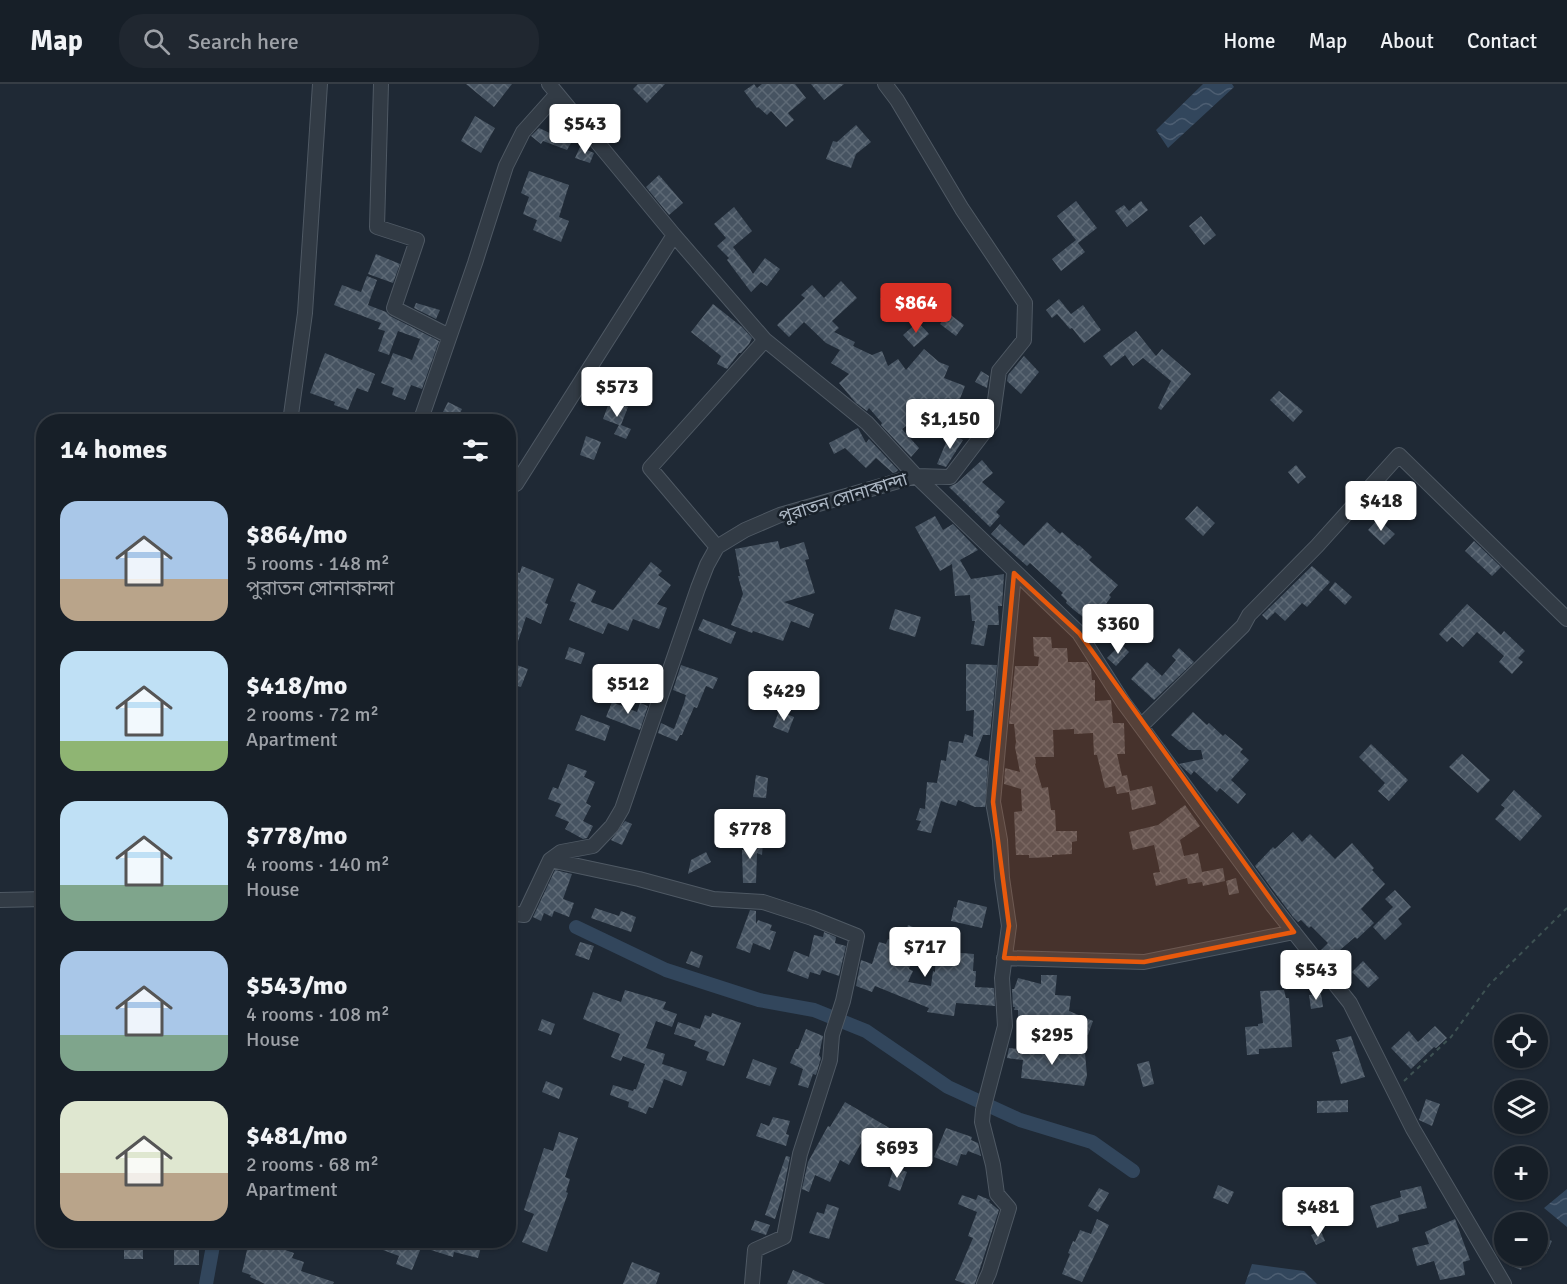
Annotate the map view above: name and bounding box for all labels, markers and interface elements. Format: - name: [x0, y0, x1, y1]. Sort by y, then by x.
- search box: [119, 14, 539, 68]
- text: Map: [30, 24, 83, 58]
- icon: search: [140, 25, 173, 58]
- text: Search here: [188, 28, 299, 55]
- text: Home: [1223, 28, 1276, 54]
- text: Map: [1309, 28, 1347, 54]
- text: About: [1380, 28, 1434, 54]
- text: Contact: [1467, 28, 1537, 54]
- pin: $543: [549, 104, 621, 155]
- text: $543: [563, 111, 607, 136]
- pin: $864: [880, 283, 952, 334]
- text: $864: [894, 290, 938, 315]
- pin: $573: [581, 367, 653, 418]
- text: $573: [595, 374, 639, 399]
- pin: $1,150: [901, 399, 999, 450]
- text: $1,150: [920, 406, 980, 431]
- text: 14 homes: [60, 434, 167, 466]
- icon: filters: [459, 434, 492, 467]
- street label: পুরাতন সোনাকান্দা: [776, 468, 910, 528]
- pin: $418: [1345, 481, 1417, 532]
- text: $418: [1359, 488, 1403, 513]
- text: $864/mo: [246, 519, 347, 551]
- icon: home: [108, 525, 180, 597]
- text: 5 rooms · 148 m²: [246, 551, 390, 576]
- text: পুরাতন সোনাকান্দা: [246, 576, 394, 601]
- pin: $360: [1082, 604, 1154, 655]
- text: $360: [1096, 611, 1140, 636]
- pin: $512: [592, 664, 664, 715]
- text: $418/mo: [246, 670, 347, 702]
- text: $512: [606, 671, 650, 696]
- pin: $429: [748, 671, 820, 722]
- icon: home: [108, 675, 180, 747]
- text: $429: [762, 678, 806, 703]
- text: 2 rooms · 72 m²: [246, 702, 379, 727]
- text: Apartment: [246, 727, 338, 752]
- pin: $778: [714, 809, 786, 860]
- text: $778: [728, 816, 772, 841]
- text: $778/mo: [246, 820, 347, 852]
- icon: home: [108, 825, 180, 897]
- text: 4 rooms · 140 m²: [246, 852, 390, 877]
- text: House: [246, 877, 300, 902]
- pin: $717: [889, 927, 961, 978]
- text: $717: [903, 934, 947, 959]
- pin: $543: [1280, 950, 1352, 1001]
- text: $543: [1294, 957, 1338, 982]
- text: $543/mo: [246, 970, 347, 1002]
- icon: home: [108, 975, 180, 1047]
- text: 4 rooms · 108 m²: [246, 1002, 390, 1027]
- map controls: [1494, 1014, 1548, 1266]
- button: locate: [1494, 1014, 1548, 1068]
- pin: $295: [1016, 1015, 1088, 1066]
- text: $295: [1030, 1022, 1074, 1047]
- text: House: [246, 1027, 300, 1052]
- button: layers: [1494, 1080, 1548, 1134]
- text: $481/mo: [246, 1120, 347, 1152]
- icon: home: [108, 1125, 180, 1197]
- pin: $693: [861, 1128, 933, 1179]
- text: $693: [875, 1135, 919, 1160]
- button: +: [1494, 1146, 1548, 1200]
- text: 2 rooms · 68 m²: [246, 1152, 379, 1177]
- text: Apartment: [246, 1177, 338, 1202]
- pin: $481: [1282, 1187, 1354, 1238]
- text: $481: [1296, 1194, 1340, 1219]
- button: −: [1494, 1212, 1548, 1266]

